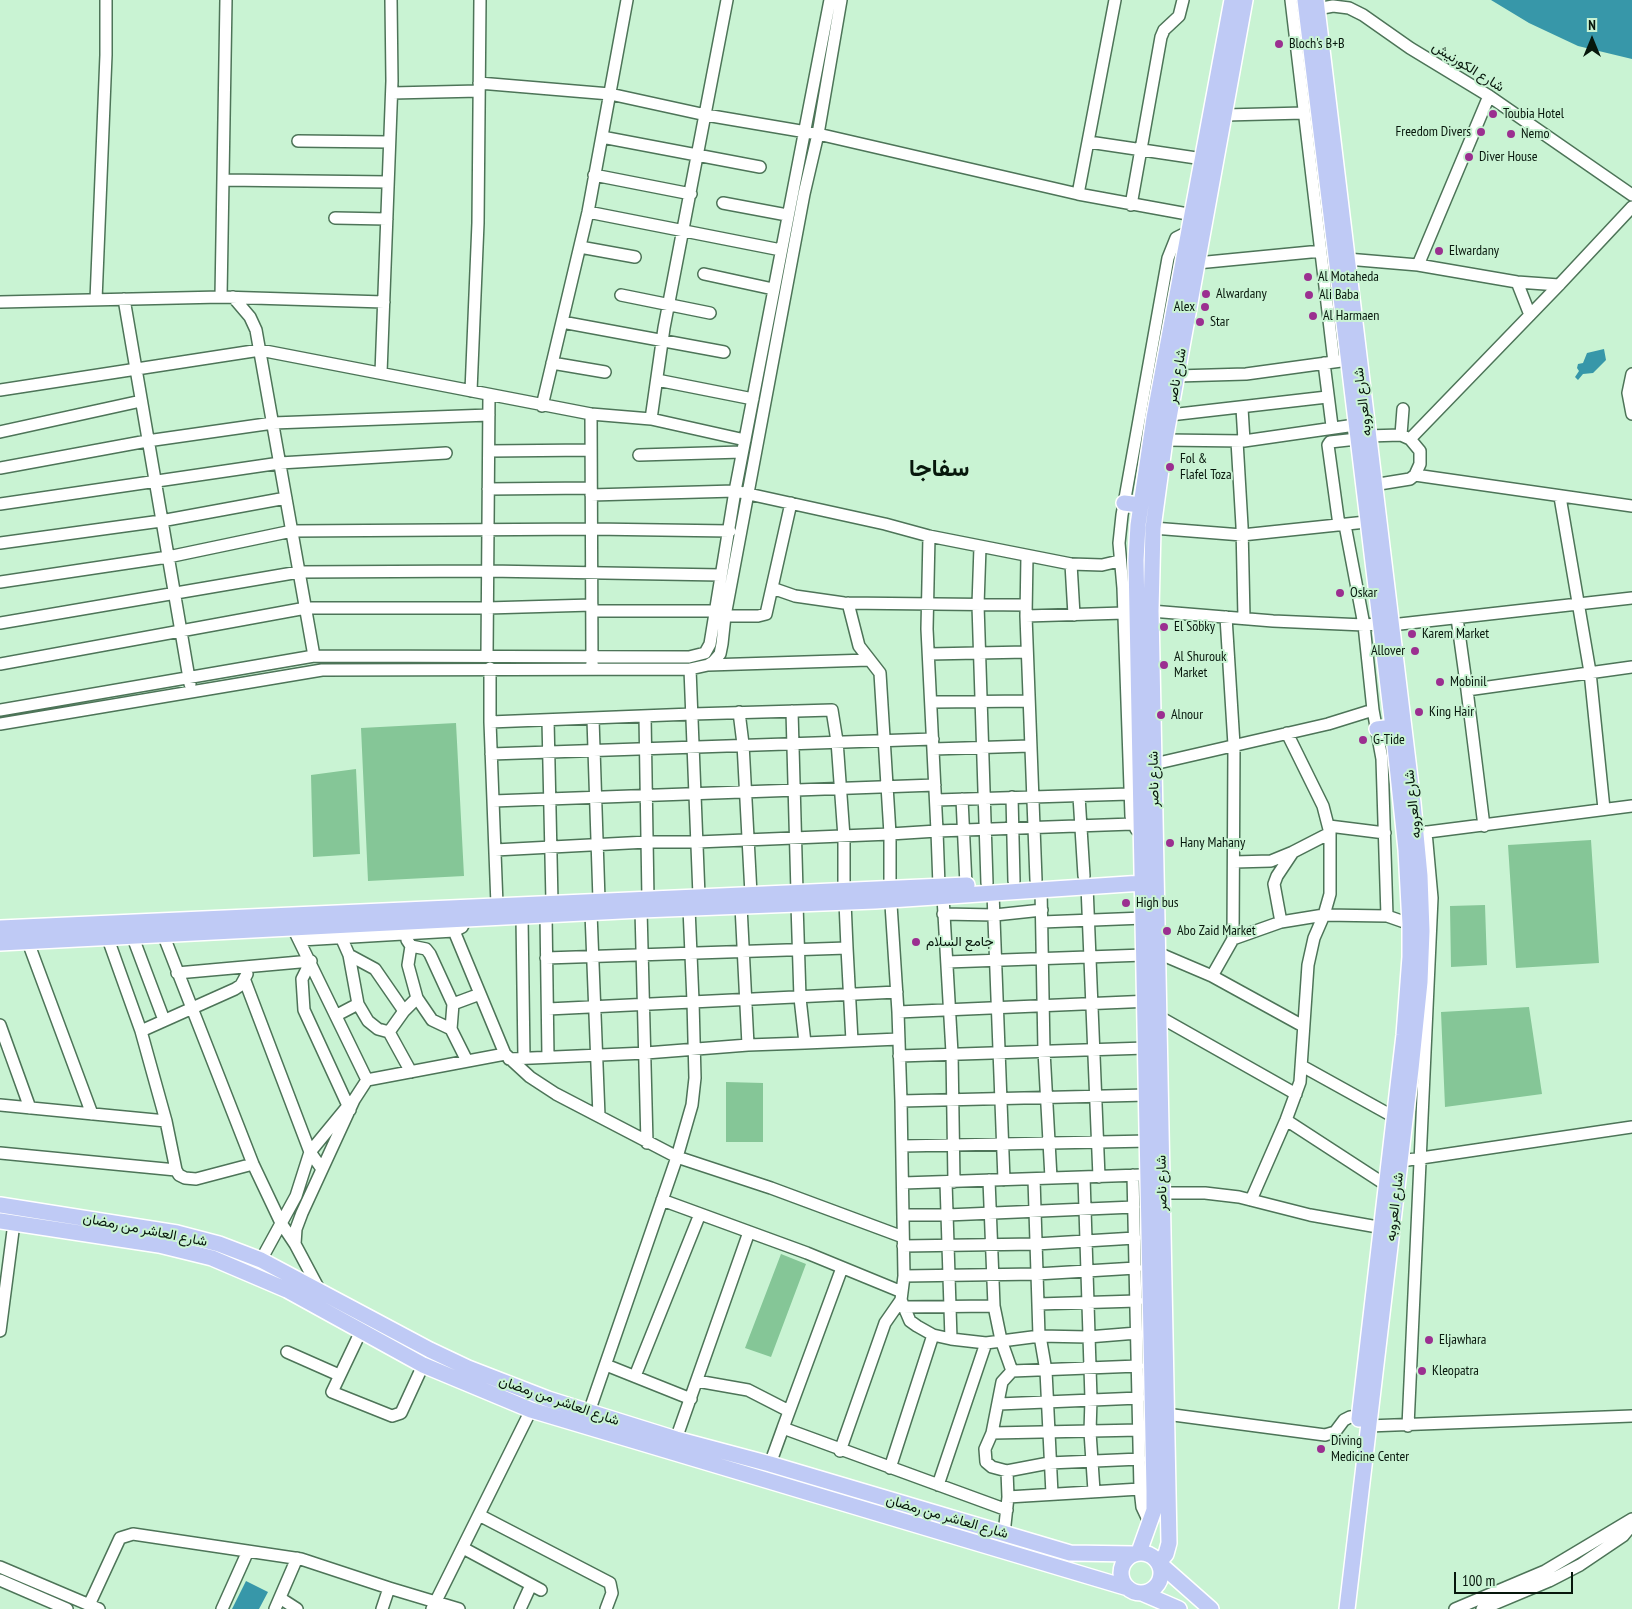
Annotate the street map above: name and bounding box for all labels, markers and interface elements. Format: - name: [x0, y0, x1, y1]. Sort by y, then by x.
- north arrow: [1567, 15, 1617, 65]
- text: N: [1588, 16, 1596, 34]
- place label: Bloch's B+B: [1289, 36, 1345, 52]
- marker: Bloch's B+B: [1273, 38, 1285, 50]
- street label: شارع الكورنيش: [1429, 38, 1507, 96]
- place label: Toubia Hotel: [1503, 106, 1564, 122]
- marker: Toubia Hotel: [1487, 108, 1499, 120]
- place label: Freedom Divers: [1396, 124, 1471, 140]
- marker: Freedom Divers: [1475, 126, 1487, 138]
- place label: Nemo: [1521, 126, 1549, 142]
- marker: Nemo: [1505, 128, 1517, 140]
- place label: Diver House: [1479, 149, 1538, 165]
- marker: Diver House: [1463, 151, 1475, 163]
- place label: Elwardany: [1449, 243, 1499, 259]
- marker: Elwardany: [1433, 245, 1445, 257]
- place label: Al Motaheda: [1318, 269, 1379, 285]
- marker: Al Motaheda: [1302, 271, 1314, 283]
- place label: Alwardany: [1216, 286, 1267, 302]
- place label: Ali Baba: [1319, 287, 1359, 303]
- marker: Alwardany: [1200, 288, 1212, 300]
- marker: Ali Baba: [1303, 289, 1315, 301]
- place label: Alex: [1174, 299, 1195, 315]
- marker: Alex: [1199, 301, 1211, 313]
- place label: Al Harmaen: [1323, 308, 1379, 324]
- marker: Al Harmaen: [1307, 310, 1319, 322]
- place label: Star: [1210, 314, 1229, 330]
- marker: Star: [1194, 316, 1206, 328]
- street label: شارع ناصر: [1164, 347, 1190, 405]
- street label: شارع العروبه: [1350, 367, 1376, 437]
- place label: Fol & Flafel Toza: [1180, 451, 1231, 484]
- district label: سفاجا: [909, 455, 969, 483]
- marker: Fol & Flafel Toza: [1164, 461, 1176, 473]
- place label: Oskar: [1350, 585, 1377, 601]
- marker: Oskar: [1334, 587, 1346, 599]
- place label: El Sobky: [1174, 619, 1215, 635]
- marker: El Sobky: [1158, 621, 1170, 633]
- place label: Karem Market: [1422, 626, 1489, 642]
- marker: Karem Market: [1406, 628, 1418, 640]
- place label: Allover: [1371, 643, 1405, 659]
- marker: Allover: [1409, 645, 1421, 657]
- place label: Al Shurouk Market: [1174, 649, 1226, 682]
- marker: Al Shurouk Market: [1158, 659, 1170, 671]
- place label: Mobinil: [1450, 674, 1487, 690]
- marker: Mobinil: [1434, 676, 1446, 688]
- place label: King Hair: [1429, 704, 1474, 720]
- marker: King Hair: [1413, 706, 1425, 718]
- place label: Alnour: [1171, 707, 1203, 723]
- marker: Alnour: [1155, 709, 1167, 721]
- place label: G-Tide: [1373, 732, 1405, 748]
- marker: G-Tide: [1357, 734, 1369, 746]
- street label: شارع ناصر: [1145, 751, 1163, 807]
- street label: شارع العروبه: [1401, 769, 1425, 839]
- place label: Hany Mahany: [1180, 835, 1245, 851]
- marker: Hany Mahany: [1164, 837, 1176, 849]
- place label: High bus: [1136, 895, 1179, 911]
- marker: High bus: [1120, 897, 1132, 909]
- place label: Abo Zaid Market: [1177, 923, 1256, 939]
- marker: Abo Zaid Market: [1161, 925, 1173, 937]
- place label: جامع السلام: [926, 934, 994, 950]
- marker: جامع السلام: [910, 936, 922, 948]
- street label: شارع ناصر: [1153, 1155, 1171, 1211]
- street label: شارع العروبه: [1382, 1172, 1408, 1242]
- street label: شارع العاشر من رمضان: [81, 1210, 209, 1250]
- place label: Eljawhara: [1439, 1332, 1486, 1348]
- marker: Eljawhara: [1423, 1334, 1435, 1346]
- place label: Kleopatra: [1432, 1363, 1479, 1379]
- marker: Kleopatra: [1416, 1365, 1428, 1377]
- street label: شارع العاشر من رمضان: [497, 1372, 621, 1430]
- place label: Diving Medicine Center: [1331, 1433, 1409, 1465]
- marker: Diving Medicine Center: [1315, 1443, 1327, 1455]
- street label: شارع العاشر من رمضان: [884, 1492, 1010, 1542]
- scale bar: [1457, 1562, 1576, 1594]
- text: 100 m: [1462, 1571, 1495, 1590]

